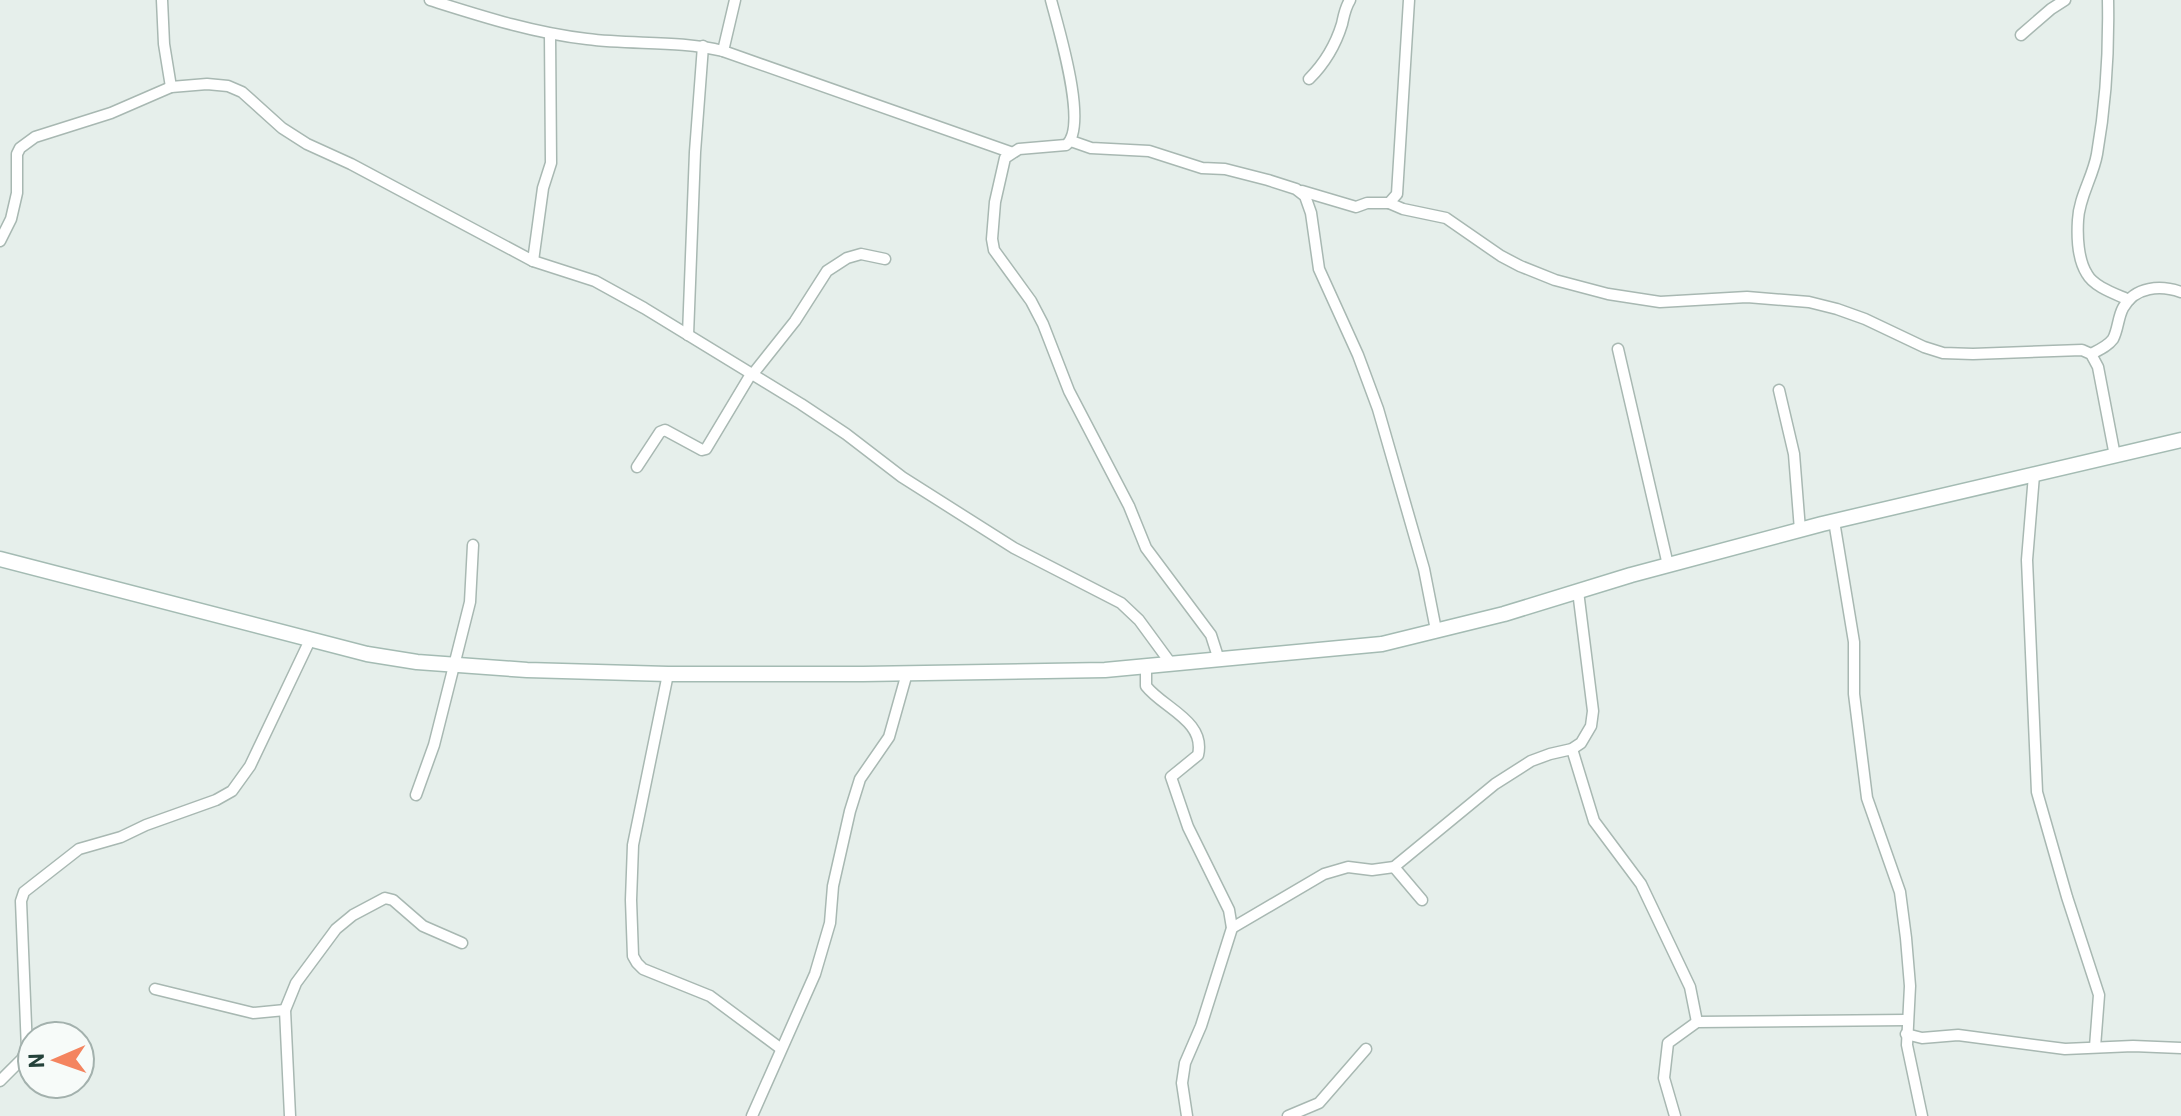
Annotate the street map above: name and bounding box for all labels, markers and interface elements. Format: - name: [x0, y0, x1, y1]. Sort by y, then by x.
- north arrow: [16, 1020, 96, 1100]
- text: N: [22, 1053, 48, 1069]

